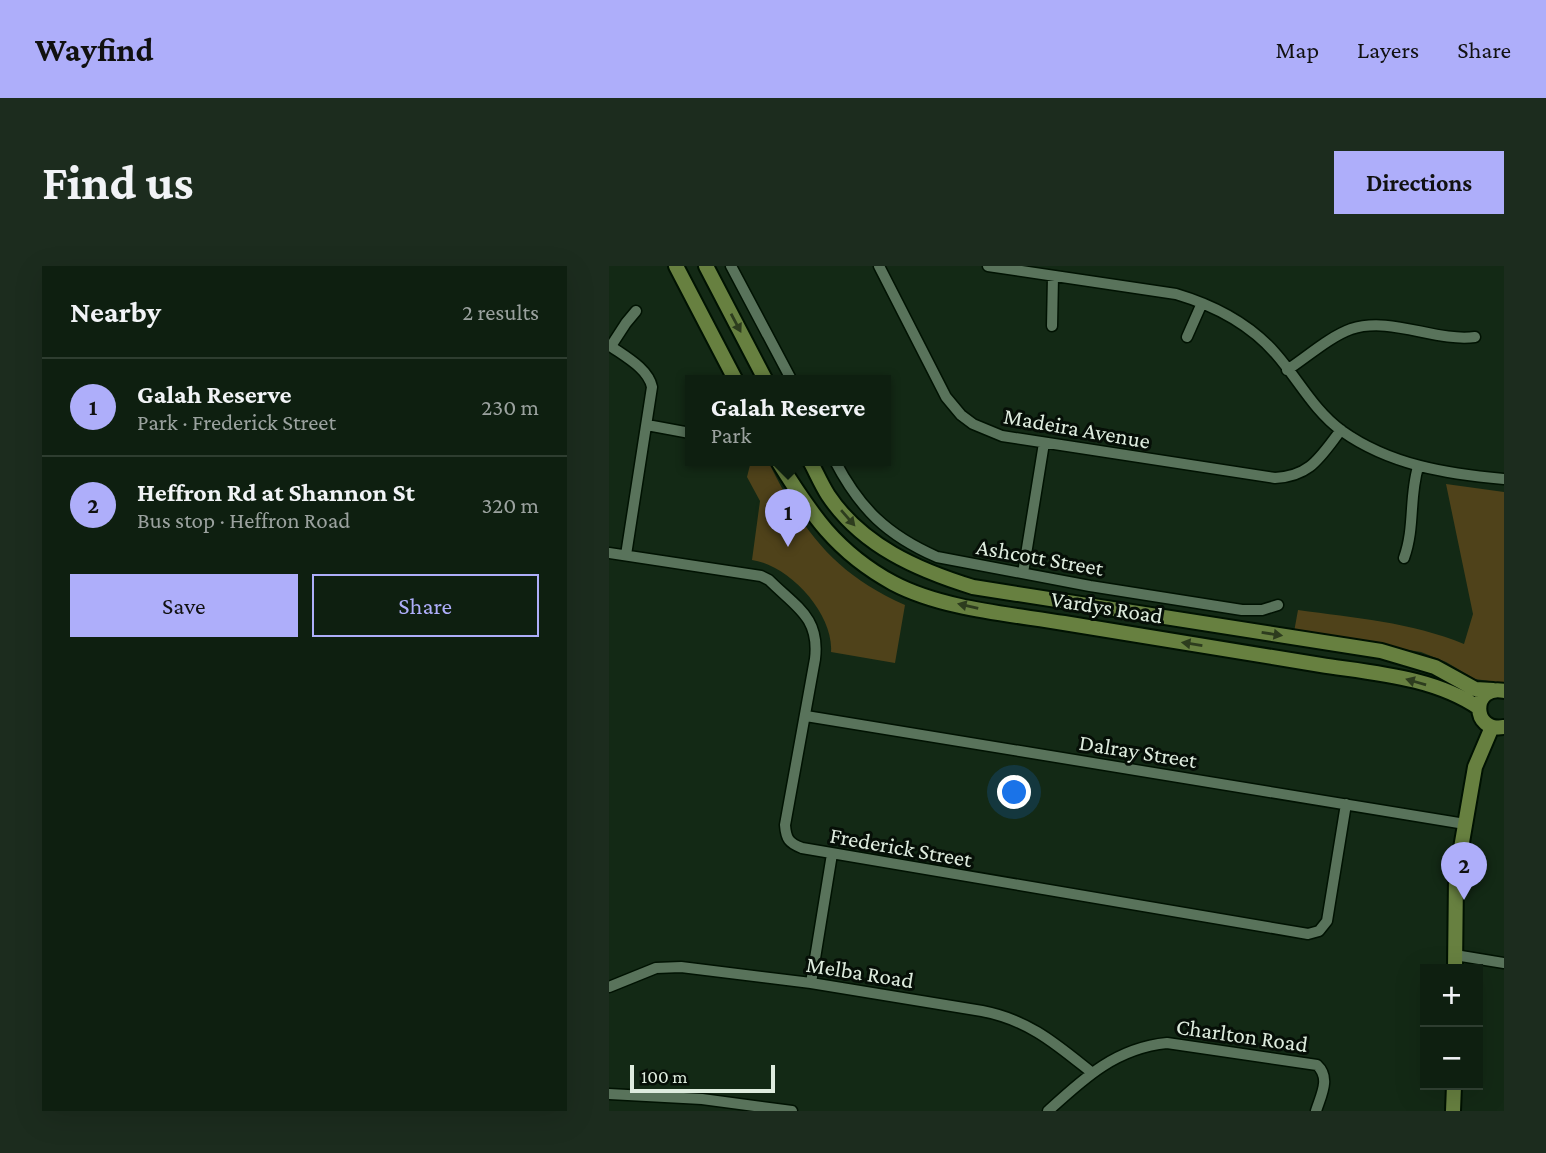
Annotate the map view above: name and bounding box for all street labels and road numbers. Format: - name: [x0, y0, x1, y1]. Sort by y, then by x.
- street label: Madeira Avenue: [1002, 402, 1152, 454]
- street label: Ashcott Street: [974, 533, 1106, 581]
- street label: Vardys Road: [1049, 585, 1165, 629]
- street label: Dalray Street: [1077, 729, 1199, 773]
- street label: Frederick Street: [828, 822, 975, 872]
- street label: Melba Road: [804, 951, 916, 993]
- street label: Charlton Road: [1174, 1013, 1310, 1057]

